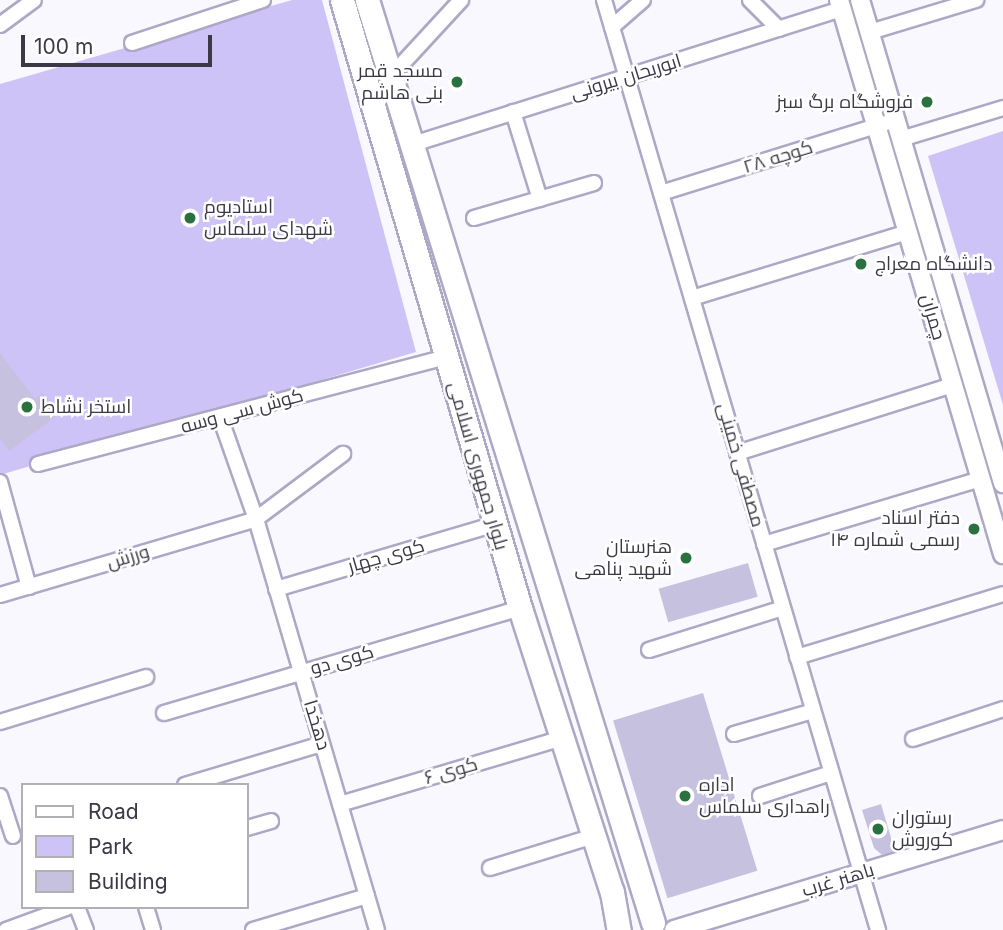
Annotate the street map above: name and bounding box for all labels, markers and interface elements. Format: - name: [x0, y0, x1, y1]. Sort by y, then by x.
- scale bar: [24, 21, 215, 65]
- text: 100 m: [34, 34, 93, 59]
- street label: ابوریحان بیرونی: [568, 49, 684, 105]
- place label: مسجد قمر بنی هاشم: [357, 60, 443, 104]
- marker: مسجد قمر بنی هاشم: [449, 74, 465, 90]
- place label: فروشگاه برگ سبز: [776, 91, 913, 113]
- marker: فروشگاه برگ سبز: [919, 94, 935, 110]
- street label: کوچه ۲۸: [740, 136, 816, 178]
- place label: استادیوم شهدای سلماس: [204, 196, 333, 240]
- marker: استادیوم شهدای سلماس: [182, 210, 198, 226]
- place label: دانشگاه معراج: [875, 253, 992, 275]
- marker: دانشگاه معراج: [853, 256, 869, 272]
- street label: چمران: [916, 291, 950, 343]
- street label: بلوار جمهوری اسلامی: [443, 379, 513, 553]
- street label: کوش سی وسه: [178, 384, 306, 438]
- place label: استخر نشاط: [41, 396, 131, 418]
- marker: استخر نشاط: [19, 399, 35, 415]
- street label: مصطفی خمینی: [712, 400, 770, 530]
- place label: دفتر اسناد رسمی شماره ۱۴: [830, 507, 960, 551]
- marker: دفتر اسناد رسمی شماره ۱۴: [966, 521, 982, 537]
- street label: کوی چهار: [345, 534, 427, 578]
- place label: هنرستان شهید پناهی: [574, 536, 672, 580]
- street label: ورزش: [104, 540, 152, 574]
- marker: هنرستان شهید پناهی: [678, 550, 694, 566]
- street label: کوی دو: [308, 640, 376, 680]
- street label: دهخدا: [299, 697, 335, 753]
- street label: کوی ۶: [422, 753, 480, 789]
- place label: اداره راهداری سلماس: [699, 774, 830, 818]
- legend: [21, 783, 248, 909]
- marker: اداره راهداری سلماس: [677, 788, 693, 804]
- text: Road: [88, 799, 139, 824]
- place label: رستوران کوروش: [892, 807, 953, 851]
- marker: رستوران کوروش: [870, 821, 886, 837]
- text: Park: [88, 834, 133, 859]
- street label: باهنر غرب: [799, 858, 877, 902]
- text: Building: [88, 869, 168, 894]

